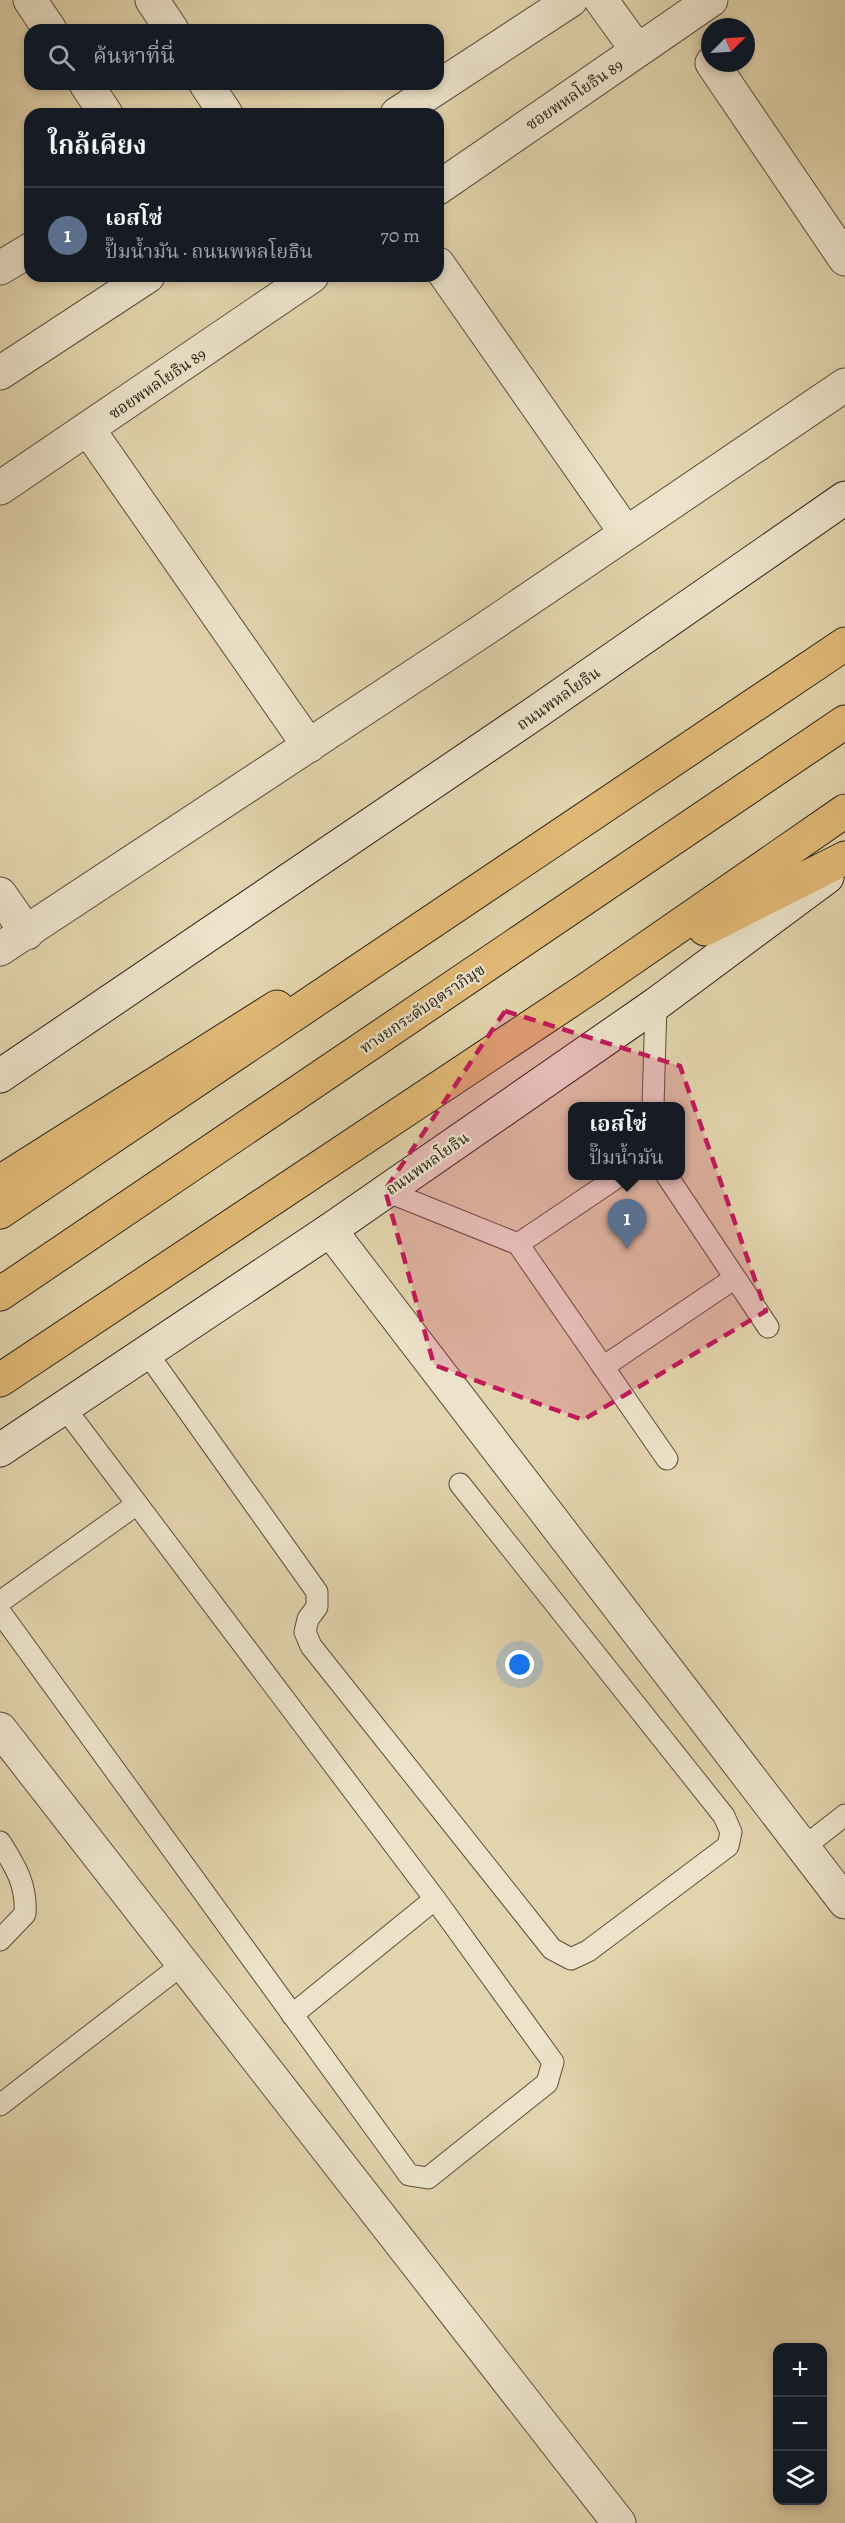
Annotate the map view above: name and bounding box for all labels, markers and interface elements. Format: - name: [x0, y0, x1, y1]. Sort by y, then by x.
- north arrow: [701, 18, 755, 72]
- search box: [24, 24, 444, 90]
- icon: search: [45, 41, 78, 74]
- text: ค้นหาที่นี่: [93, 41, 175, 71]
- street label: ซอยพหลโยธิน 89: [521, 54, 628, 136]
- text: ใกล้เคียง: [48, 128, 147, 163]
- text: เอสโซ่: [105, 203, 163, 233]
- text: 1: [64, 222, 71, 249]
- text: 70 m: [380, 222, 420, 249]
- text: ปั๊มน้ำมัน · ถนนพหลโยธิน: [105, 238, 313, 265]
- street label: ซอยพหลโยธิน 89: [104, 343, 211, 425]
- street label: ถนนพหลโยธิน: [512, 662, 605, 736]
- street label: ทางยกระดับอุตราภิมุข: [356, 959, 489, 1059]
- popup: [568, 1102, 685, 1180]
- text: เอสโซ่: [589, 1109, 647, 1139]
- street label: ถนนพหลโยธิน: [381, 1127, 474, 1201]
- text: ปั๊มน้ำมัน: [589, 1144, 664, 1171]
- pin: 1: [608, 1200, 646, 1249]
- your location: [505, 1650, 534, 1679]
- map controls: [773, 2343, 827, 2505]
- button: +: [773, 2343, 827, 2397]
- button: −: [773, 2397, 827, 2451]
- button: layers: [773, 2451, 827, 2505]

